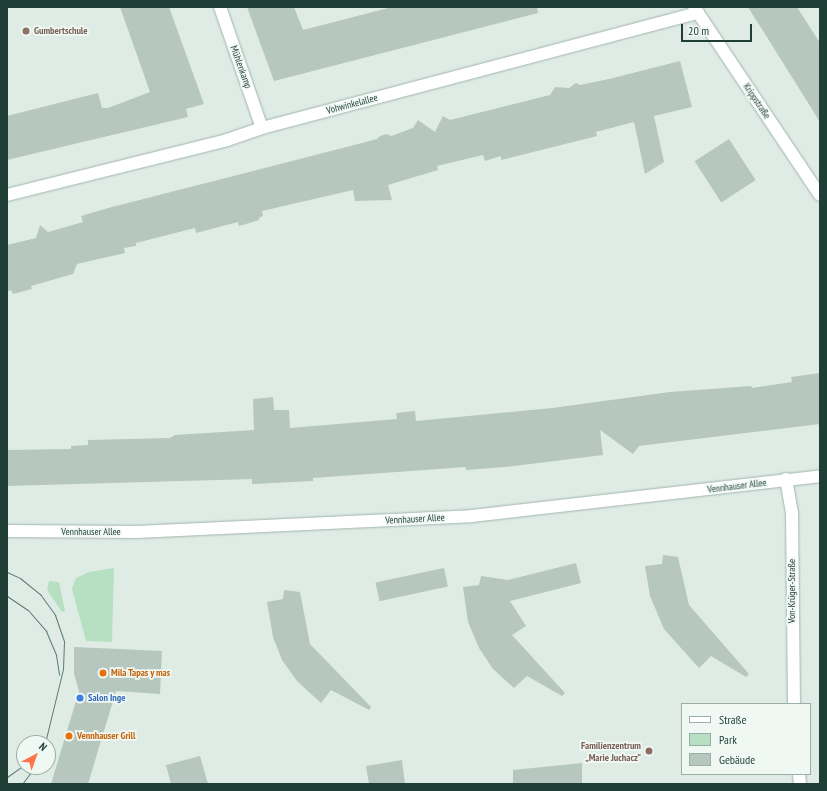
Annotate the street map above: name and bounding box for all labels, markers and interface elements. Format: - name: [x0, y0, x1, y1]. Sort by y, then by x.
- scale bar: [683, 16, 754, 42]
- text: 20 m: [688, 23, 709, 38]
- place label: Gumbertschule: [34, 25, 88, 37]
- marker: Gumbertschule: [21, 26, 31, 36]
- street label: Mühlenkamp: [228, 44, 254, 90]
- street label: Krippstraße: [741, 81, 773, 121]
- street label: Vohwinkelallee: [325, 91, 379, 117]
- street label: Vennhauser Allee: [707, 476, 767, 496]
- street label: Vennhauser Allee: [385, 511, 445, 527]
- street label: Vennhauser Allee: [61, 526, 121, 538]
- street label: Von-Krüger-Straße: [786, 559, 798, 623]
- place label: Mila Tapas y mas: [111, 667, 171, 679]
- marker: Mila Tapas y mas: [98, 668, 108, 678]
- place label: Salon Inge: [88, 692, 126, 704]
- marker: Salon Inge: [75, 693, 85, 703]
- legend: [681, 703, 811, 775]
- text: Straße: [719, 712, 746, 727]
- place label: Vennhauser Grill: [77, 730, 136, 742]
- marker: Vennhauser Grill: [64, 731, 74, 741]
- text: Park: [719, 732, 737, 747]
- north arrow: [16, 735, 56, 775]
- text: N: [36, 739, 50, 754]
- place label: Familienzentrum „Marie Juchacz“: [581, 739, 641, 762]
- marker: Familienzentrum „Marie Juchacz“: [644, 746, 654, 756]
- text: Gebäude: [719, 752, 755, 767]

